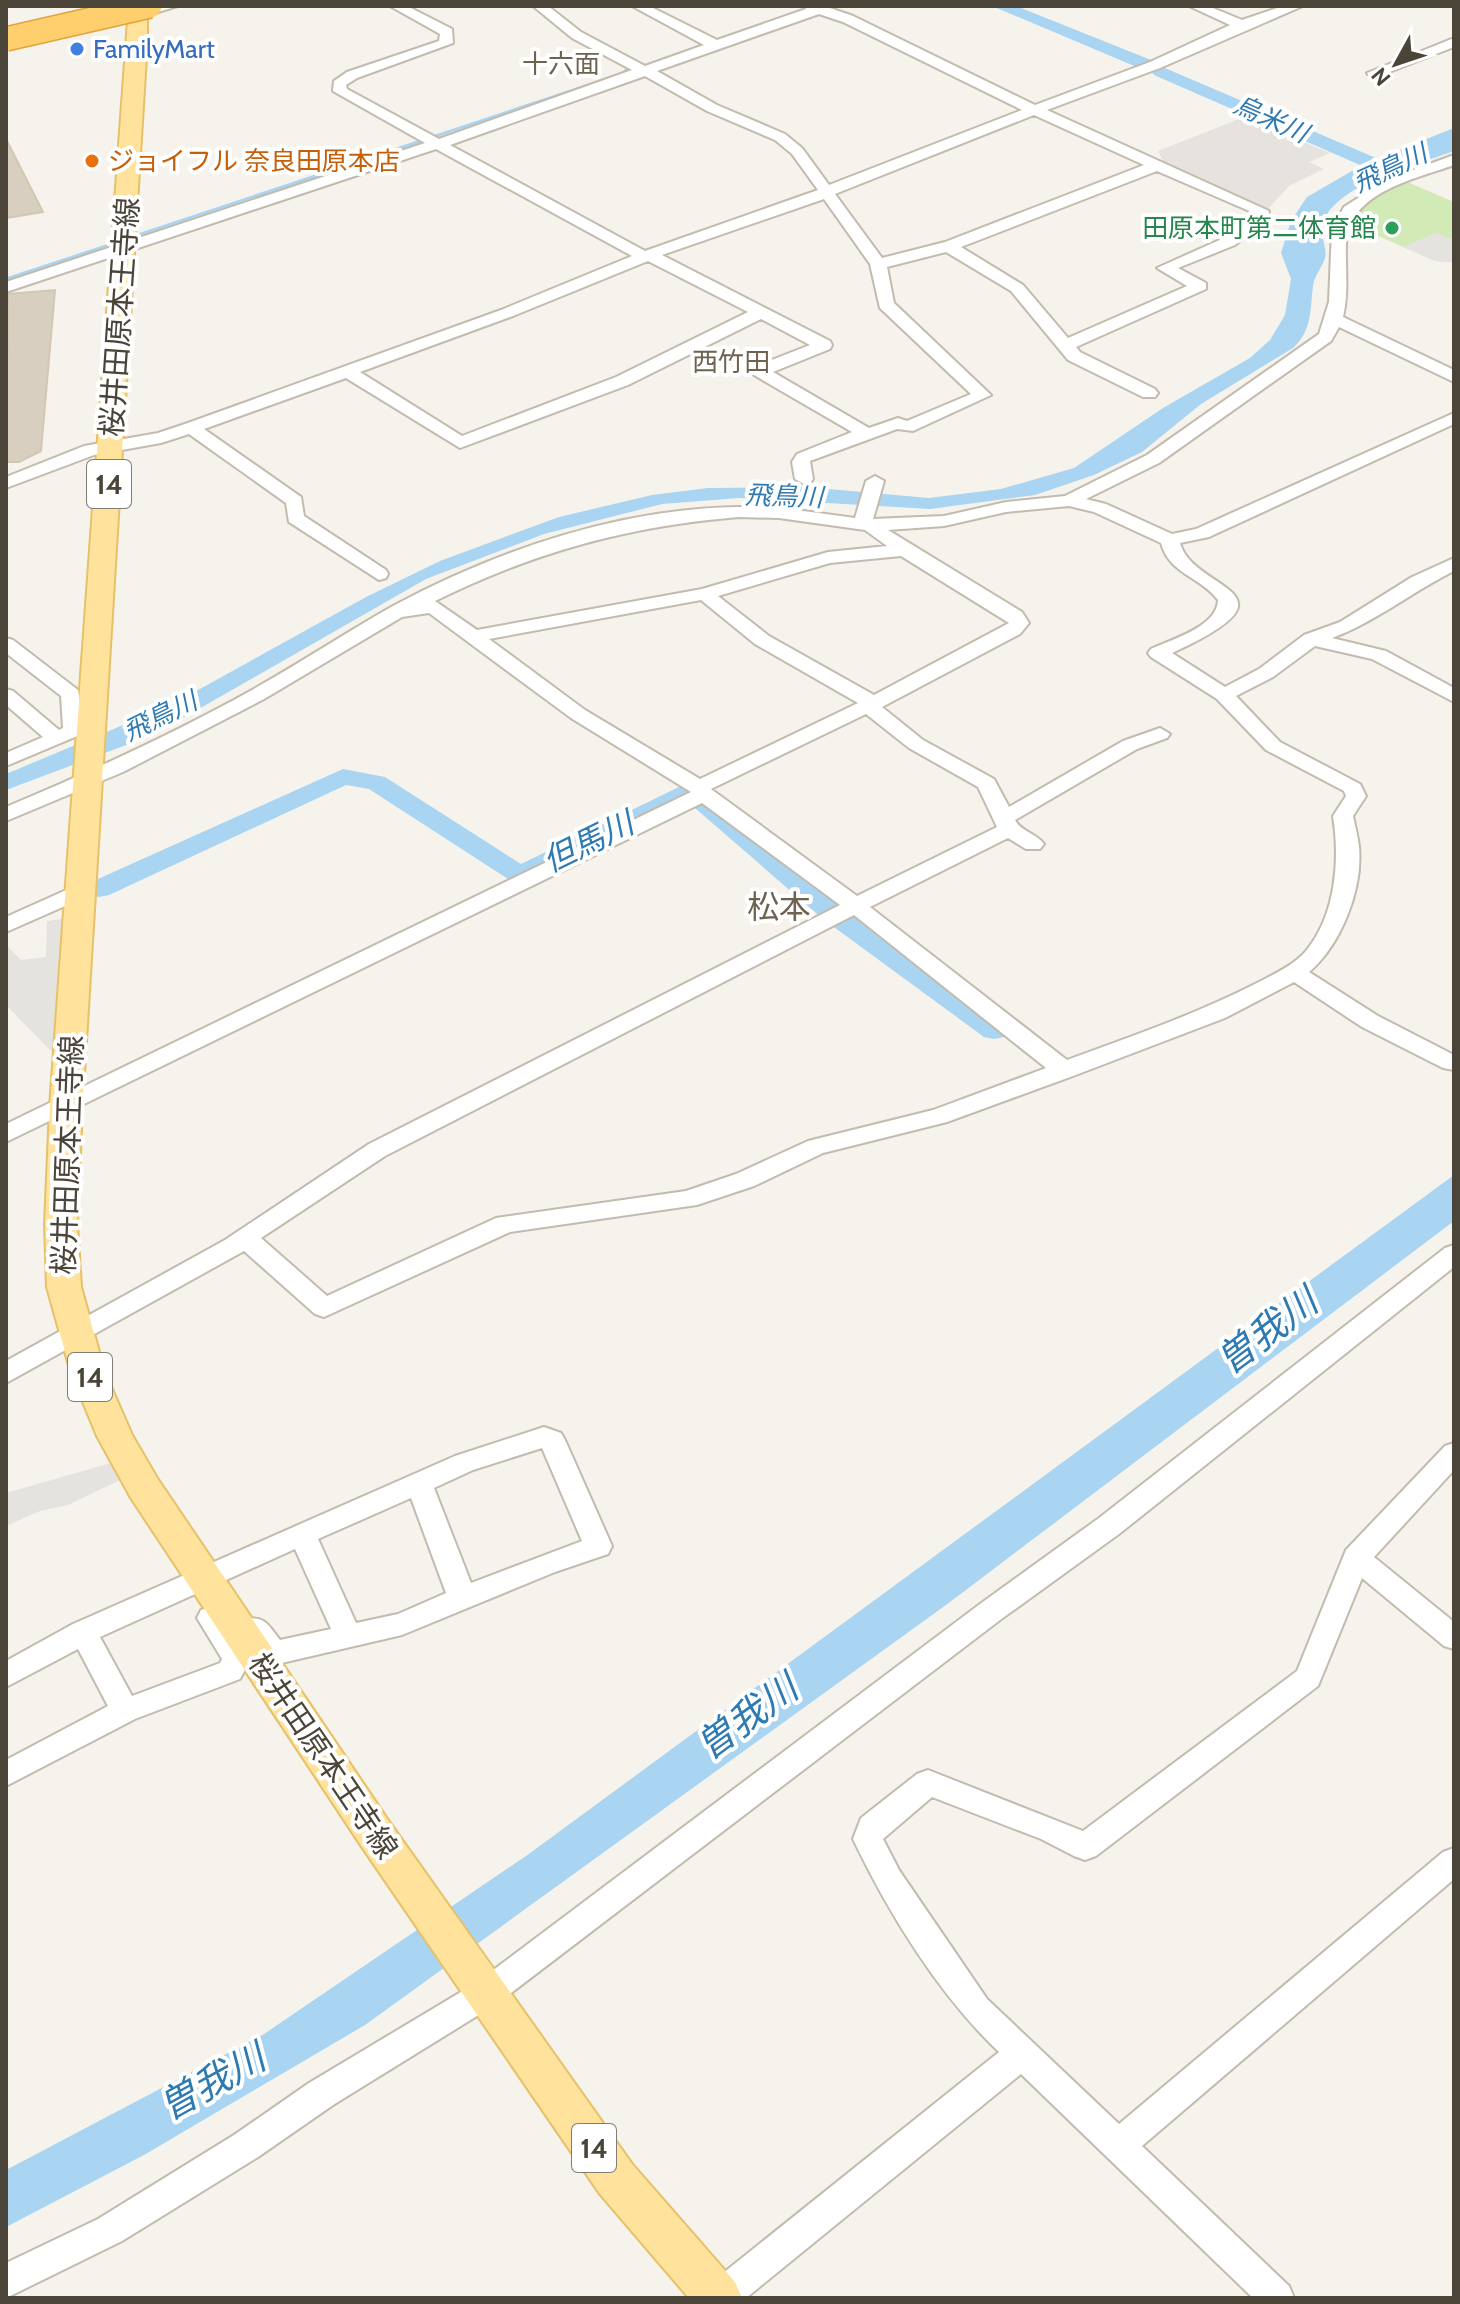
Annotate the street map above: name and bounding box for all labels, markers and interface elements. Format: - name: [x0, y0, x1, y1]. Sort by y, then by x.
- north arrow: [1356, 24, 1436, 104]
- place label: FamilyMart: [93, 33, 215, 65]
- marker: FamilyMart: [68, 40, 86, 58]
- district label: 十六面: [522, 48, 600, 80]
- text: N: [1366, 62, 1396, 91]
- water label: 烏米川: [1229, 89, 1316, 151]
- water label: 飛鳥川: [1348, 136, 1435, 199]
- place label: ジョイフル 奈良田原本店: [108, 145, 400, 177]
- marker: ジョイフル 奈良田原本店: [83, 152, 101, 170]
- street label: 桜井田原本王寺線: [93, 196, 146, 438]
- place label: 田原本町第二体育館: [1142, 212, 1376, 244]
- marker: 田原本町第二体育館: [1383, 219, 1401, 237]
- district label: 西竹田: [692, 346, 770, 378]
- road number: 14: [87, 460, 131, 508]
- water label: 飛鳥川: [744, 479, 827, 513]
- water label: 飛鳥川: [118, 683, 205, 747]
- water label: 但馬川: [536, 802, 642, 880]
- district label: 松本: [747, 887, 811, 926]
- street label: 桜井田原本王寺線: [45, 1034, 90, 1276]
- water label: 曽我川: [1207, 1275, 1330, 1384]
- road number: 14: [68, 1353, 112, 1401]
- street label: 桜井田原本王寺線: [241, 1646, 406, 1866]
- water label: 曽我川: [687, 1662, 810, 1769]
- water label: 曽我川: [151, 2031, 276, 2130]
- road number: 14: [572, 2124, 616, 2172]

